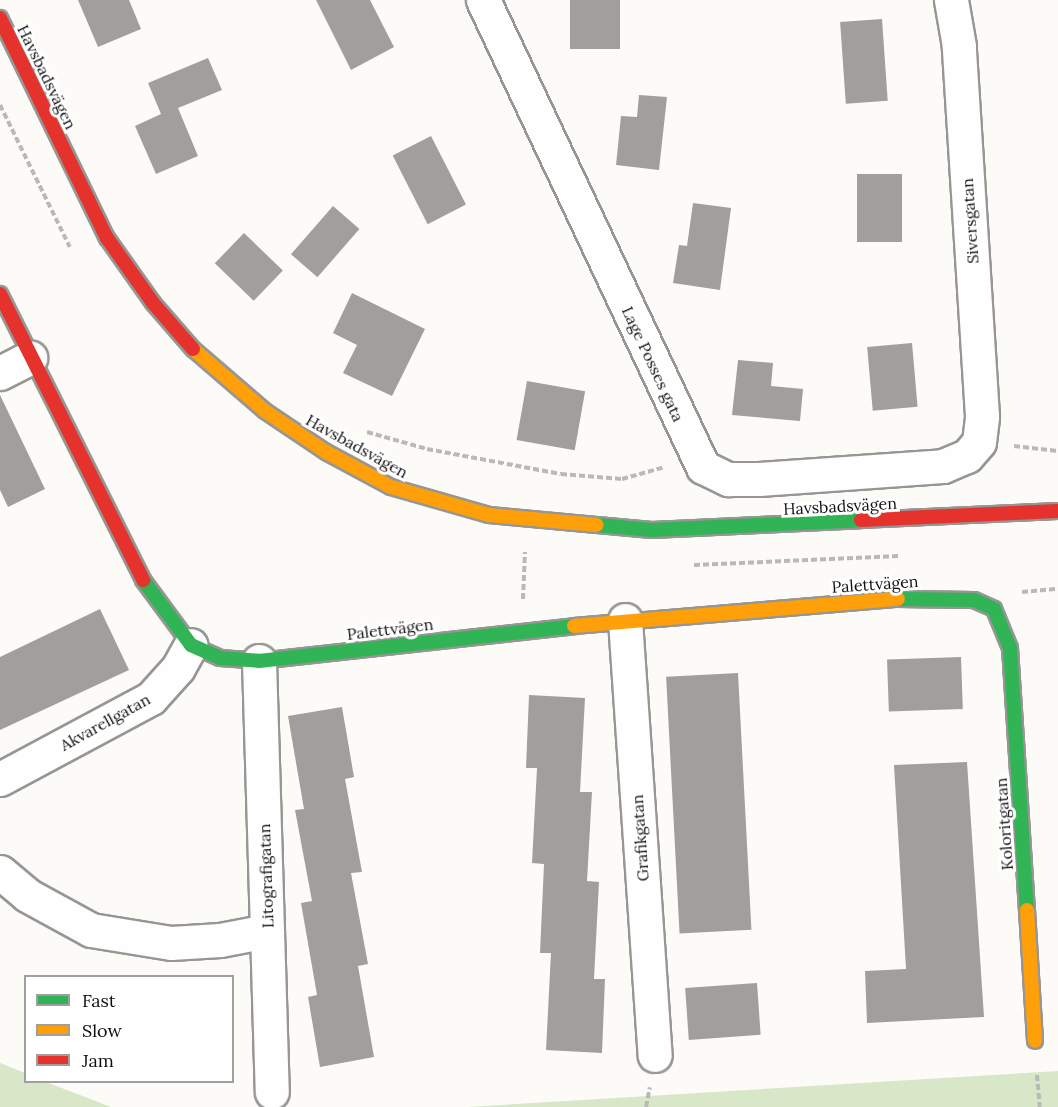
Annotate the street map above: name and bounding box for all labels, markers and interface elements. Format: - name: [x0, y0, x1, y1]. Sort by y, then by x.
- street label: Havsbadsvägen: [13, 22, 81, 132]
- street label: Siversgatan: [957, 178, 983, 264]
- street label: Lage Posses gata: [618, 303, 688, 425]
- street label: Havsbadsvägen: [303, 410, 411, 482]
- street label: Havsbadsvägen: [783, 493, 897, 519]
- street label: Palettvägen: [831, 571, 919, 597]
- street label: Palettvägen: [346, 614, 434, 644]
- street label: Akvarellgatan: [57, 689, 153, 755]
- street label: Koloritgatan: [991, 777, 1017, 871]
- street label: Grafikgatan: [627, 794, 653, 882]
- street label: Litografigatan: [255, 823, 277, 929]
- legend: [24, 975, 234, 1083]
- text: Fast: [82, 989, 116, 1012]
- text: Slow: [82, 1019, 122, 1042]
- text: Jam: [82, 1049, 114, 1072]

